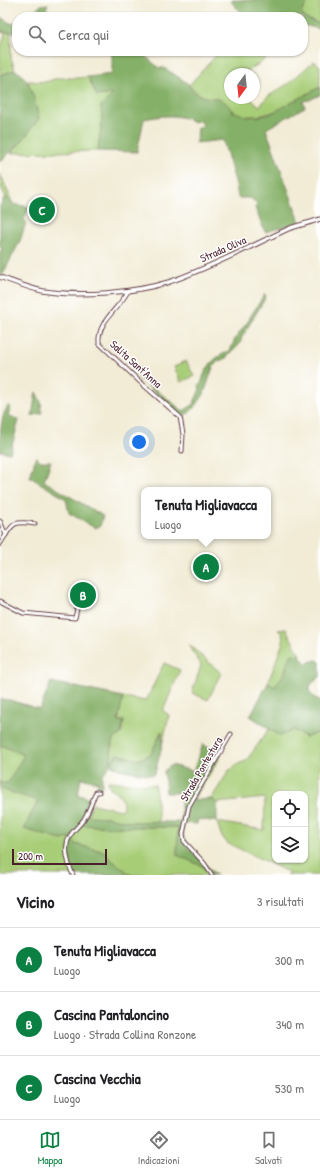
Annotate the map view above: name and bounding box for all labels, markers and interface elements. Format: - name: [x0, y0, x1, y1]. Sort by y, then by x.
- search box: [12, 12, 308, 56]
- icon: search: [26, 23, 48, 45]
- text: Cerca qui: [58, 24, 109, 45]
- north arrow: [224, 68, 260, 104]
- pin: C: [29, 195, 55, 225]
- street label: Strada Oliva: [198, 232, 249, 265]
- street label: Salita Sant'Anna: [107, 337, 165, 391]
- your location: [129, 432, 149, 452]
- popup: [141, 487, 271, 539]
- text: Tenuta Migliavacca: [155, 494, 257, 515]
- text: Luogo: [155, 515, 181, 533]
- pin: A: [193, 552, 219, 582]
- pin: B: [70, 580, 96, 610]
- street label: Strada Pontestura: [177, 734, 225, 804]
- map controls: [272, 791, 308, 863]
- button: locate: [272, 791, 308, 827]
- button: layers: [272, 827, 308, 863]
- scale bar: [12, 847, 107, 866]
- text: 200 m: [18, 849, 43, 863]
- text: Vicino: [16, 890, 54, 913]
- text: 3 risultati: [257, 892, 304, 910]
- text: Tenuta Migliavacca: [54, 940, 156, 961]
- text: A: [26, 951, 32, 969]
- text: 300 m: [275, 951, 304, 969]
- text: Luogo: [54, 961, 80, 979]
- text: Cascina Pantaloncino: [54, 1004, 169, 1025]
- text: B: [26, 1015, 32, 1033]
- text: 340 m: [276, 1015, 304, 1033]
- text: Luogo · Strada Collina Ronzone: [54, 1025, 196, 1043]
- text: Cascina Vecchia: [54, 1068, 141, 1089]
- text: C: [25, 1079, 33, 1097]
- text: 530 m: [275, 1079, 304, 1097]
- text: Luogo: [54, 1089, 80, 1107]
- tab: Mappa: [38, 1129, 62, 1167]
- tab: Indicazioni: [138, 1129, 180, 1167]
- tab: Salvati: [255, 1129, 282, 1167]

